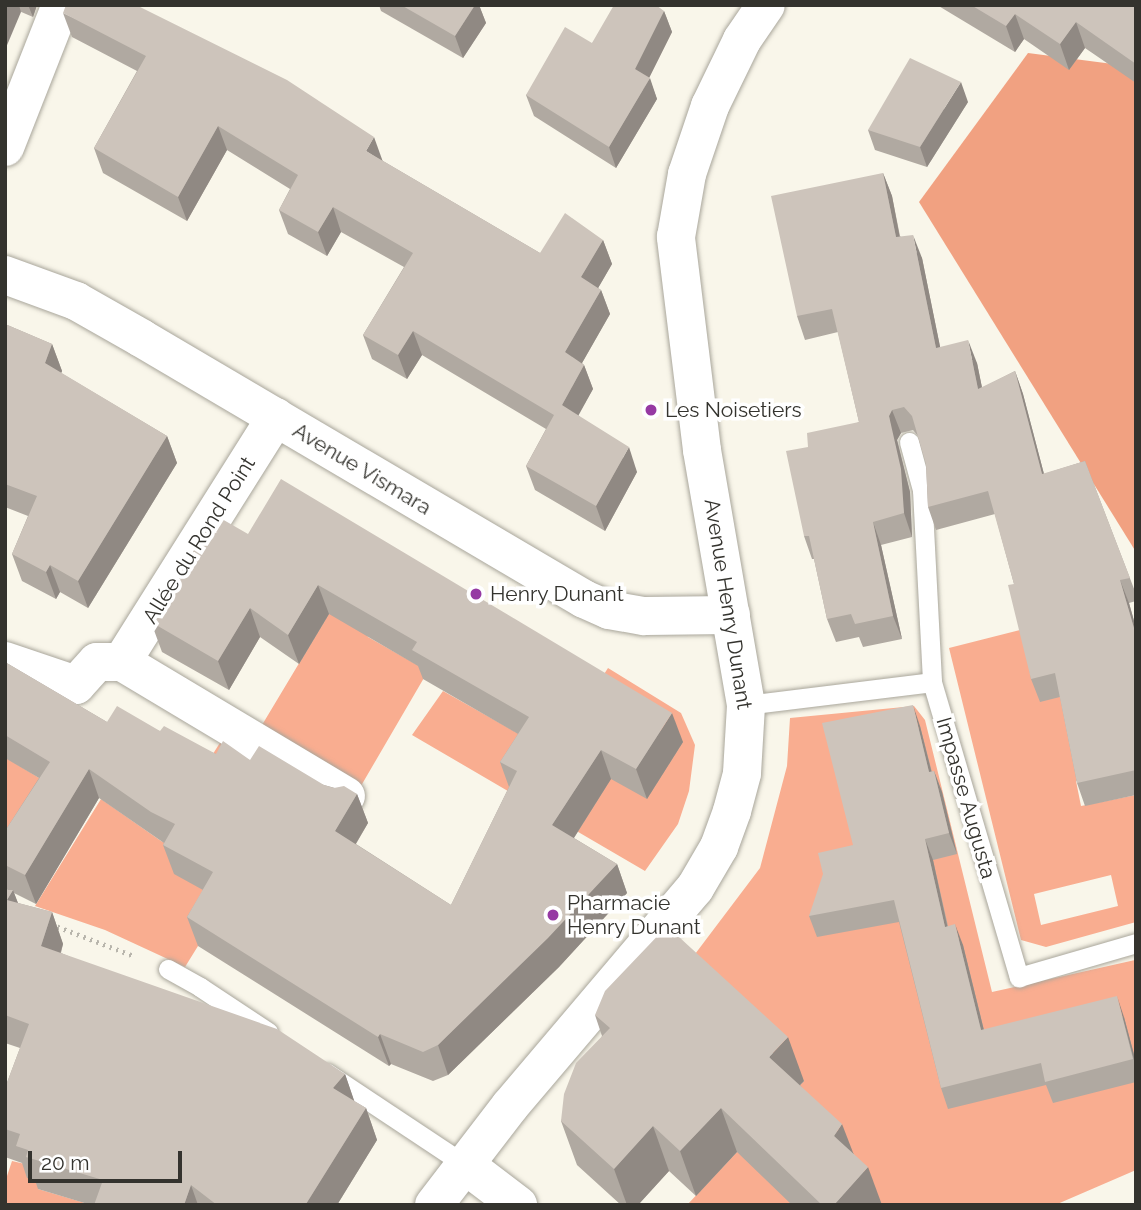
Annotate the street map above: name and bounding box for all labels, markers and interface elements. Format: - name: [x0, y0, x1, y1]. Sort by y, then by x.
- place label: Les Noisetiers: [665, 397, 802, 423]
- marker: Les Noisetiers: [643, 402, 659, 418]
- street label: Avenue Vismara: [288, 418, 436, 520]
- street label: Allée du Rond Point: [137, 452, 261, 628]
- street label: Avenue Henry Dunant: [699, 497, 757, 711]
- place label: Henry Dunant: [490, 581, 624, 607]
- marker: Henry Dunant: [468, 586, 484, 602]
- street label: Impasse Augusta: [931, 714, 1001, 882]
- place label: Pharmacie Henry Dunant: [567, 890, 701, 940]
- marker: Pharmacie Henry Dunant: [545, 907, 561, 923]
- scale bar: [32, 1136, 186, 1180]
- text: 20 m: [41, 1150, 89, 1175]

